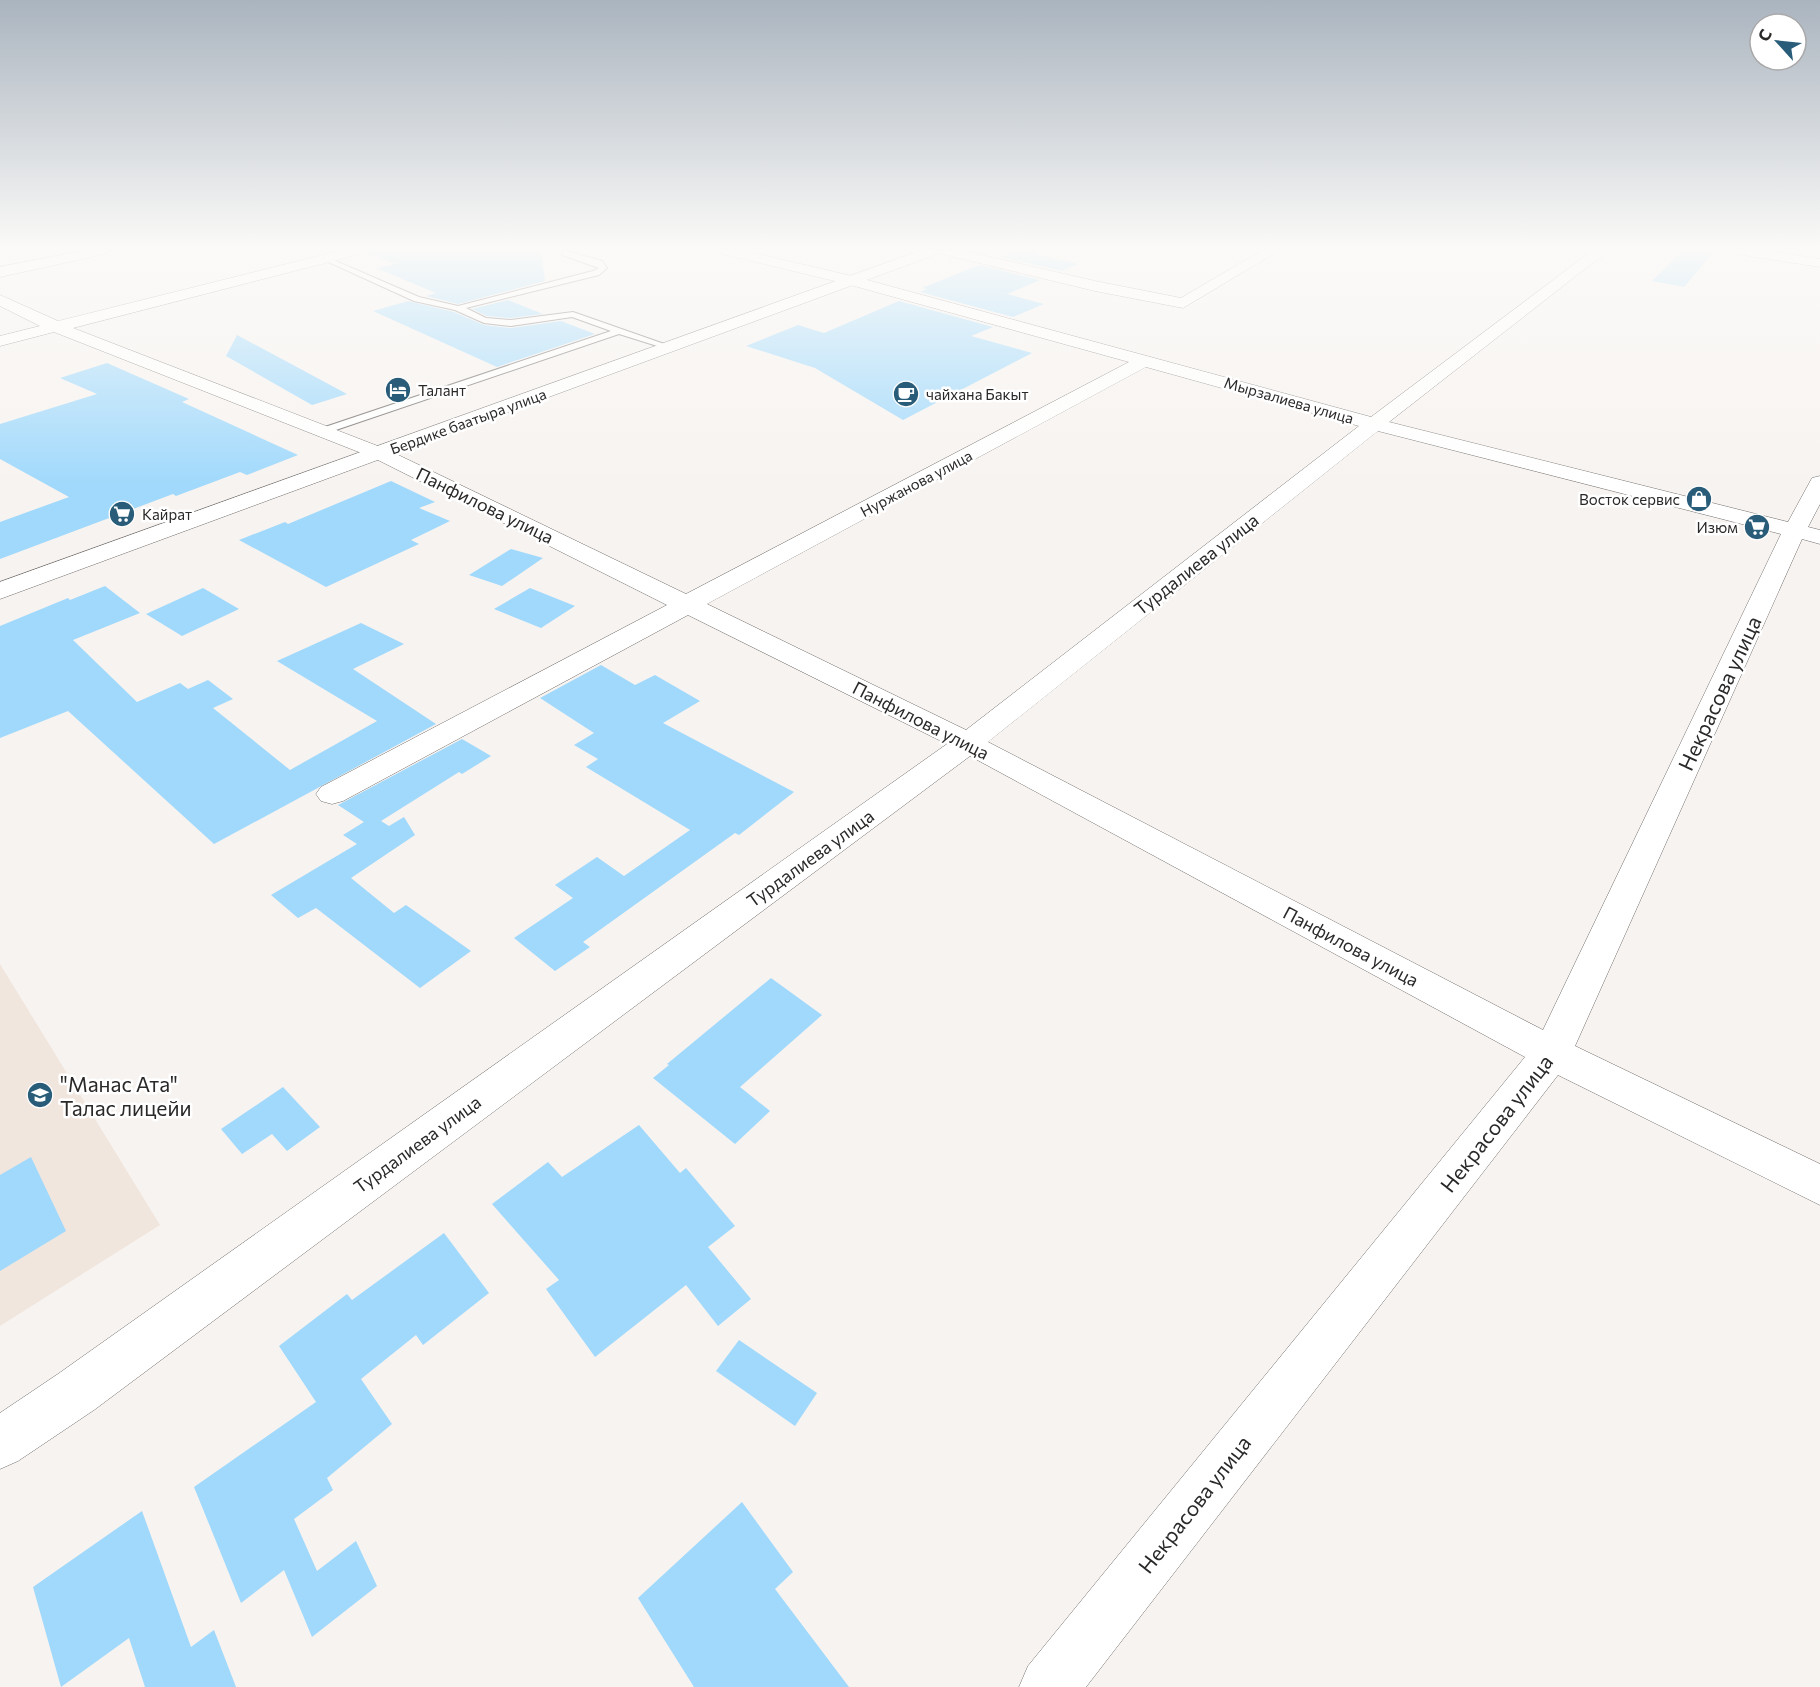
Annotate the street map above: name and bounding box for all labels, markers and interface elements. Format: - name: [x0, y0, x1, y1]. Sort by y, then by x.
- north arrow: [1748, 12, 1808, 72]
- text: С: [1753, 26, 1775, 44]
- street label: Мырзалиева улица: [1222, 373, 1356, 427]
- hotel icon: Талант: [383, 375, 413, 405]
- cafe icon: чайхана Бакыт: [891, 379, 921, 409]
- place label: Талант: [418, 381, 466, 399]
- street label: Бердике баатыра улица: [387, 384, 549, 458]
- place label: чайхана Бакыт: [926, 385, 1028, 403]
- street label: Нуржанова улица: [857, 446, 975, 520]
- street label: Панфилова улица: [413, 462, 557, 548]
- shop icon: Восток сервис: [1684, 484, 1714, 514]
- place label: Восток сервис: [1579, 490, 1680, 508]
- supermarket icon: Кайрат: [107, 499, 137, 529]
- place label: Кайрат: [142, 505, 192, 523]
- street label: Турдалиева улица: [1129, 509, 1263, 619]
- supermarket icon: Изюм: [1742, 512, 1772, 542]
- place label: Изюм: [1697, 518, 1738, 536]
- street label: Некрасова улица: [1672, 612, 1766, 774]
- street label: Панфилова улица: [849, 676, 993, 764]
- street label: Турдалиева улица: [742, 804, 878, 912]
- street label: Панфилова улица: [1279, 901, 1423, 991]
- street label: Некрасова улица: [1435, 1049, 1557, 1197]
- place label: "Манас Ата" Талас лицейи: [60, 1071, 192, 1120]
- school or university icon: "Манас Ата" Талас лицейи: [25, 1080, 55, 1110]
- street label: Турдалиева улица: [349, 1090, 485, 1198]
- street label: Некрасова улица: [1133, 1430, 1255, 1578]

